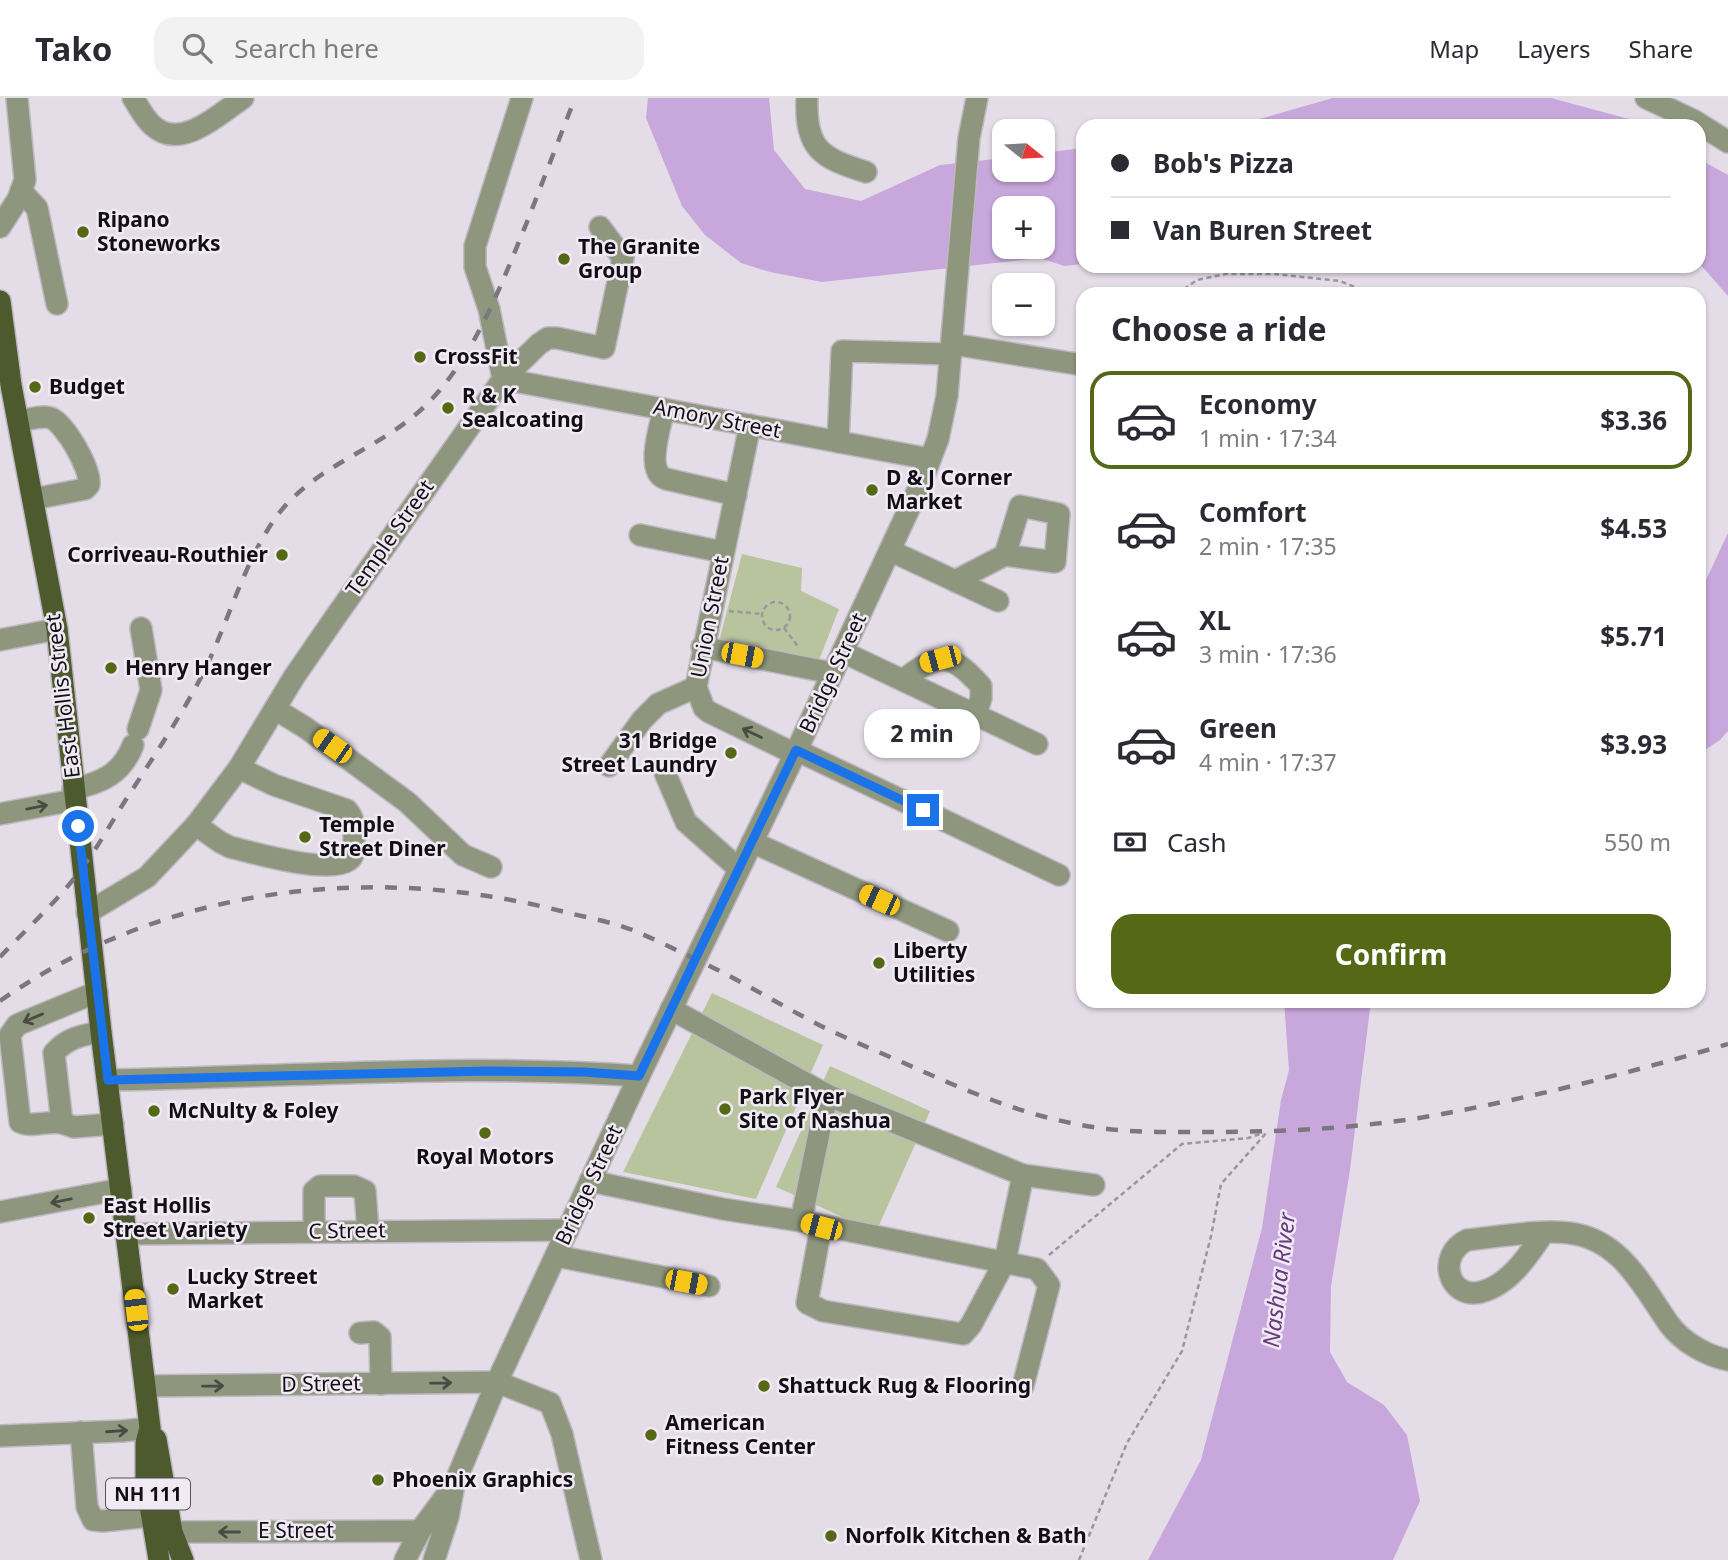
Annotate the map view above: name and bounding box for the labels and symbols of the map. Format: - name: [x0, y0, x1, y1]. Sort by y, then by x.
- north arrow: [992, 119, 1055, 182]
- place label: Ripano Stoneworks: [97, 205, 221, 257]
- marker: Ripano Stoneworks: [75, 224, 91, 240]
- place label: The Granite Group: [578, 232, 700, 284]
- marker: The Granite Group: [556, 251, 572, 267]
- place label: CrossFit: [434, 342, 518, 370]
- marker: CrossFit: [412, 349, 428, 365]
- place label: Budget: [49, 372, 125, 400]
- marker: Budget: [27, 379, 43, 395]
- place label: R & K Sealcoating: [462, 381, 584, 433]
- street label: Amory Street: [651, 392, 784, 444]
- marker: R & K Sealcoating: [440, 400, 456, 416]
- place label: D & J Corner Market: [886, 463, 1013, 515]
- street label: Temple Street: [339, 473, 440, 601]
- marker: D & J Corner Market: [864, 482, 880, 498]
- place label: Corriveau-Routhier: [67, 540, 269, 568]
- marker: Corriveau-Routhier: [274, 547, 290, 563]
- street label: Union Street: [683, 553, 735, 680]
- street label: Bridge Street: [792, 608, 872, 737]
- street label: East Hollis Street: [38, 612, 86, 780]
- car: [720, 641, 765, 669]
- car: [917, 643, 964, 675]
- place label: Henry Hanger: [125, 653, 272, 681]
- marker: Henry Hanger: [103, 660, 119, 676]
- callout: 2 min: [865, 708, 981, 758]
- car: [309, 725, 356, 767]
- place label: 31 Bridge Street Laundry: [561, 726, 717, 778]
- one-way arrow: [741, 726, 763, 739]
- marker: 31 Bridge Street Laundry: [723, 745, 739, 761]
- route end: [907, 794, 939, 826]
- one-way arrow: [25, 800, 48, 813]
- route start: [62, 810, 94, 842]
- place label: Temple Street Diner: [319, 810, 446, 862]
- marker: Temple Street Diner: [297, 829, 313, 845]
- car: [856, 882, 903, 918]
- place label: Liberty Utilities: [893, 936, 975, 988]
- marker: Liberty Utilities: [871, 955, 887, 971]
- one-way arrow: [23, 1012, 45, 1025]
- place label: Park Flyer Site of Nashua: [739, 1082, 891, 1134]
- place label: McNulty & Foley: [168, 1096, 338, 1124]
- marker: Park Flyer Site of Nashua: [717, 1101, 733, 1117]
- marker: McNulty & Foley: [146, 1103, 162, 1119]
- street label: Bridge Street: [548, 1120, 628, 1249]
- marker: Royal Motors: [477, 1125, 493, 1141]
- place label: Royal Motors: [416, 1142, 554, 1170]
- place label: East Hollis Street Variety: [103, 1191, 247, 1243]
- one-way arrow: [50, 1195, 73, 1208]
- marker: East Hollis Street Variety: [81, 1210, 97, 1226]
- water label: Nashua River: [1254, 1210, 1302, 1349]
- car: [798, 1211, 845, 1243]
- street label: C Street: [308, 1215, 386, 1245]
- place label: Lucky Street Market: [187, 1262, 318, 1314]
- car: [664, 1268, 709, 1296]
- marker: Lucky Street Market: [165, 1281, 181, 1297]
- car: [124, 1288, 149, 1332]
- street label: D Street: [281, 1368, 361, 1398]
- place label: Shattuck Rug & Flooring: [778, 1371, 1031, 1399]
- one-way arrow: [429, 1376, 452, 1390]
- marker: Shattuck Rug & Flooring: [756, 1378, 772, 1394]
- one-way arrow: [202, 1379, 225, 1392]
- place label: American Fitness Center: [665, 1408, 816, 1460]
- one-way arrow: [105, 1424, 128, 1437]
- marker: American Fitness Center: [643, 1427, 659, 1443]
- place label: Phoenix Graphics: [392, 1465, 573, 1493]
- marker: Phoenix Graphics: [370, 1472, 386, 1488]
- road number: NH 111: [106, 1478, 190, 1510]
- street label: E Street: [258, 1516, 334, 1544]
- place label: Norfolk Kitchen & Bath: [845, 1521, 1087, 1549]
- one-way arrow: [218, 1525, 241, 1539]
- marker: Norfolk Kitchen & Bath: [823, 1528, 839, 1544]

